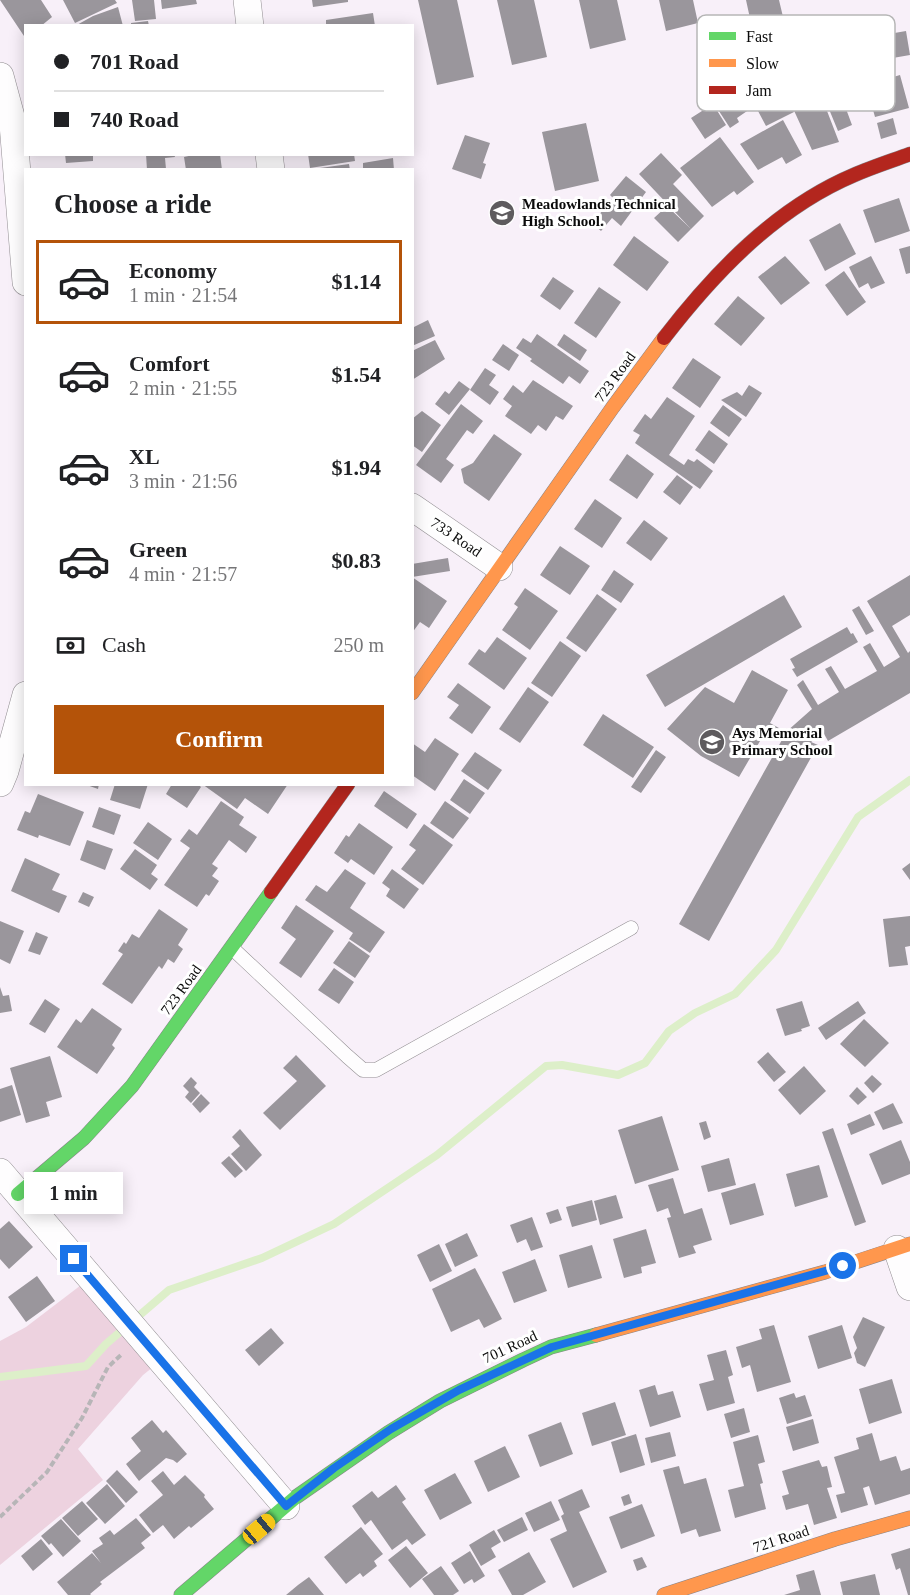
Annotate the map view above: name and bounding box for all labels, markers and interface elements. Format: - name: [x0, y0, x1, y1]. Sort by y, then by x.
- legend: [697, 15, 895, 111]
- text: Fast: [746, 28, 773, 45]
- text: 701 Road: [90, 49, 179, 74]
- text: Slow: [746, 55, 779, 72]
- text: Jam: [746, 82, 772, 99]
- text: 740 Road: [90, 107, 179, 132]
- text: Choose a ride: [54, 189, 212, 219]
- place label: Meadowlands Technical High School.: [522, 196, 676, 229]
- school or university icon: Meadowlands Technical High School.: [487, 198, 517, 228]
- icon: car: [57, 255, 111, 309]
- text: Economy: [129, 258, 217, 283]
- text: $1.14: [332, 269, 381, 294]
- text: 1 min · 21:54: [129, 284, 237, 306]
- icon: car: [57, 348, 111, 402]
- street label: 723 Road: [592, 348, 639, 405]
- text: Comfort: [129, 351, 210, 376]
- text: $1.54: [332, 362, 381, 387]
- text: 2 min · 21:55: [129, 377, 237, 399]
- icon: car: [57, 441, 111, 495]
- text: XL: [129, 444, 160, 469]
- text: $1.94: [332, 455, 381, 480]
- text: 3 min · 21:56: [129, 470, 237, 492]
- street label: 733 Road: [428, 514, 485, 560]
- icon: car: [57, 534, 111, 588]
- text: Green: [129, 537, 187, 562]
- text: $0.83: [332, 548, 381, 573]
- text: 4 min · 21:57: [129, 563, 237, 585]
- icon: cash: [54, 629, 87, 662]
- text: Cash: [102, 632, 146, 657]
- text: 250 m: [333, 634, 384, 656]
- button: Confirm: [54, 705, 384, 774]
- place label: Ays Memorial Primary School: [732, 725, 832, 758]
- school or university icon: Ays Memorial Primary School: [697, 727, 727, 757]
- street label: 723 Road: [158, 961, 205, 1018]
- callout: 1 min: [25, 1172, 124, 1214]
- text: 1 min: [49, 1182, 98, 1204]
- route end: [60, 1245, 87, 1272]
- route start: [829, 1252, 856, 1279]
- street label: 701 Road: [480, 1327, 540, 1366]
- car: [239, 1511, 279, 1547]
- street label: 721 Road: [751, 1522, 811, 1556]

